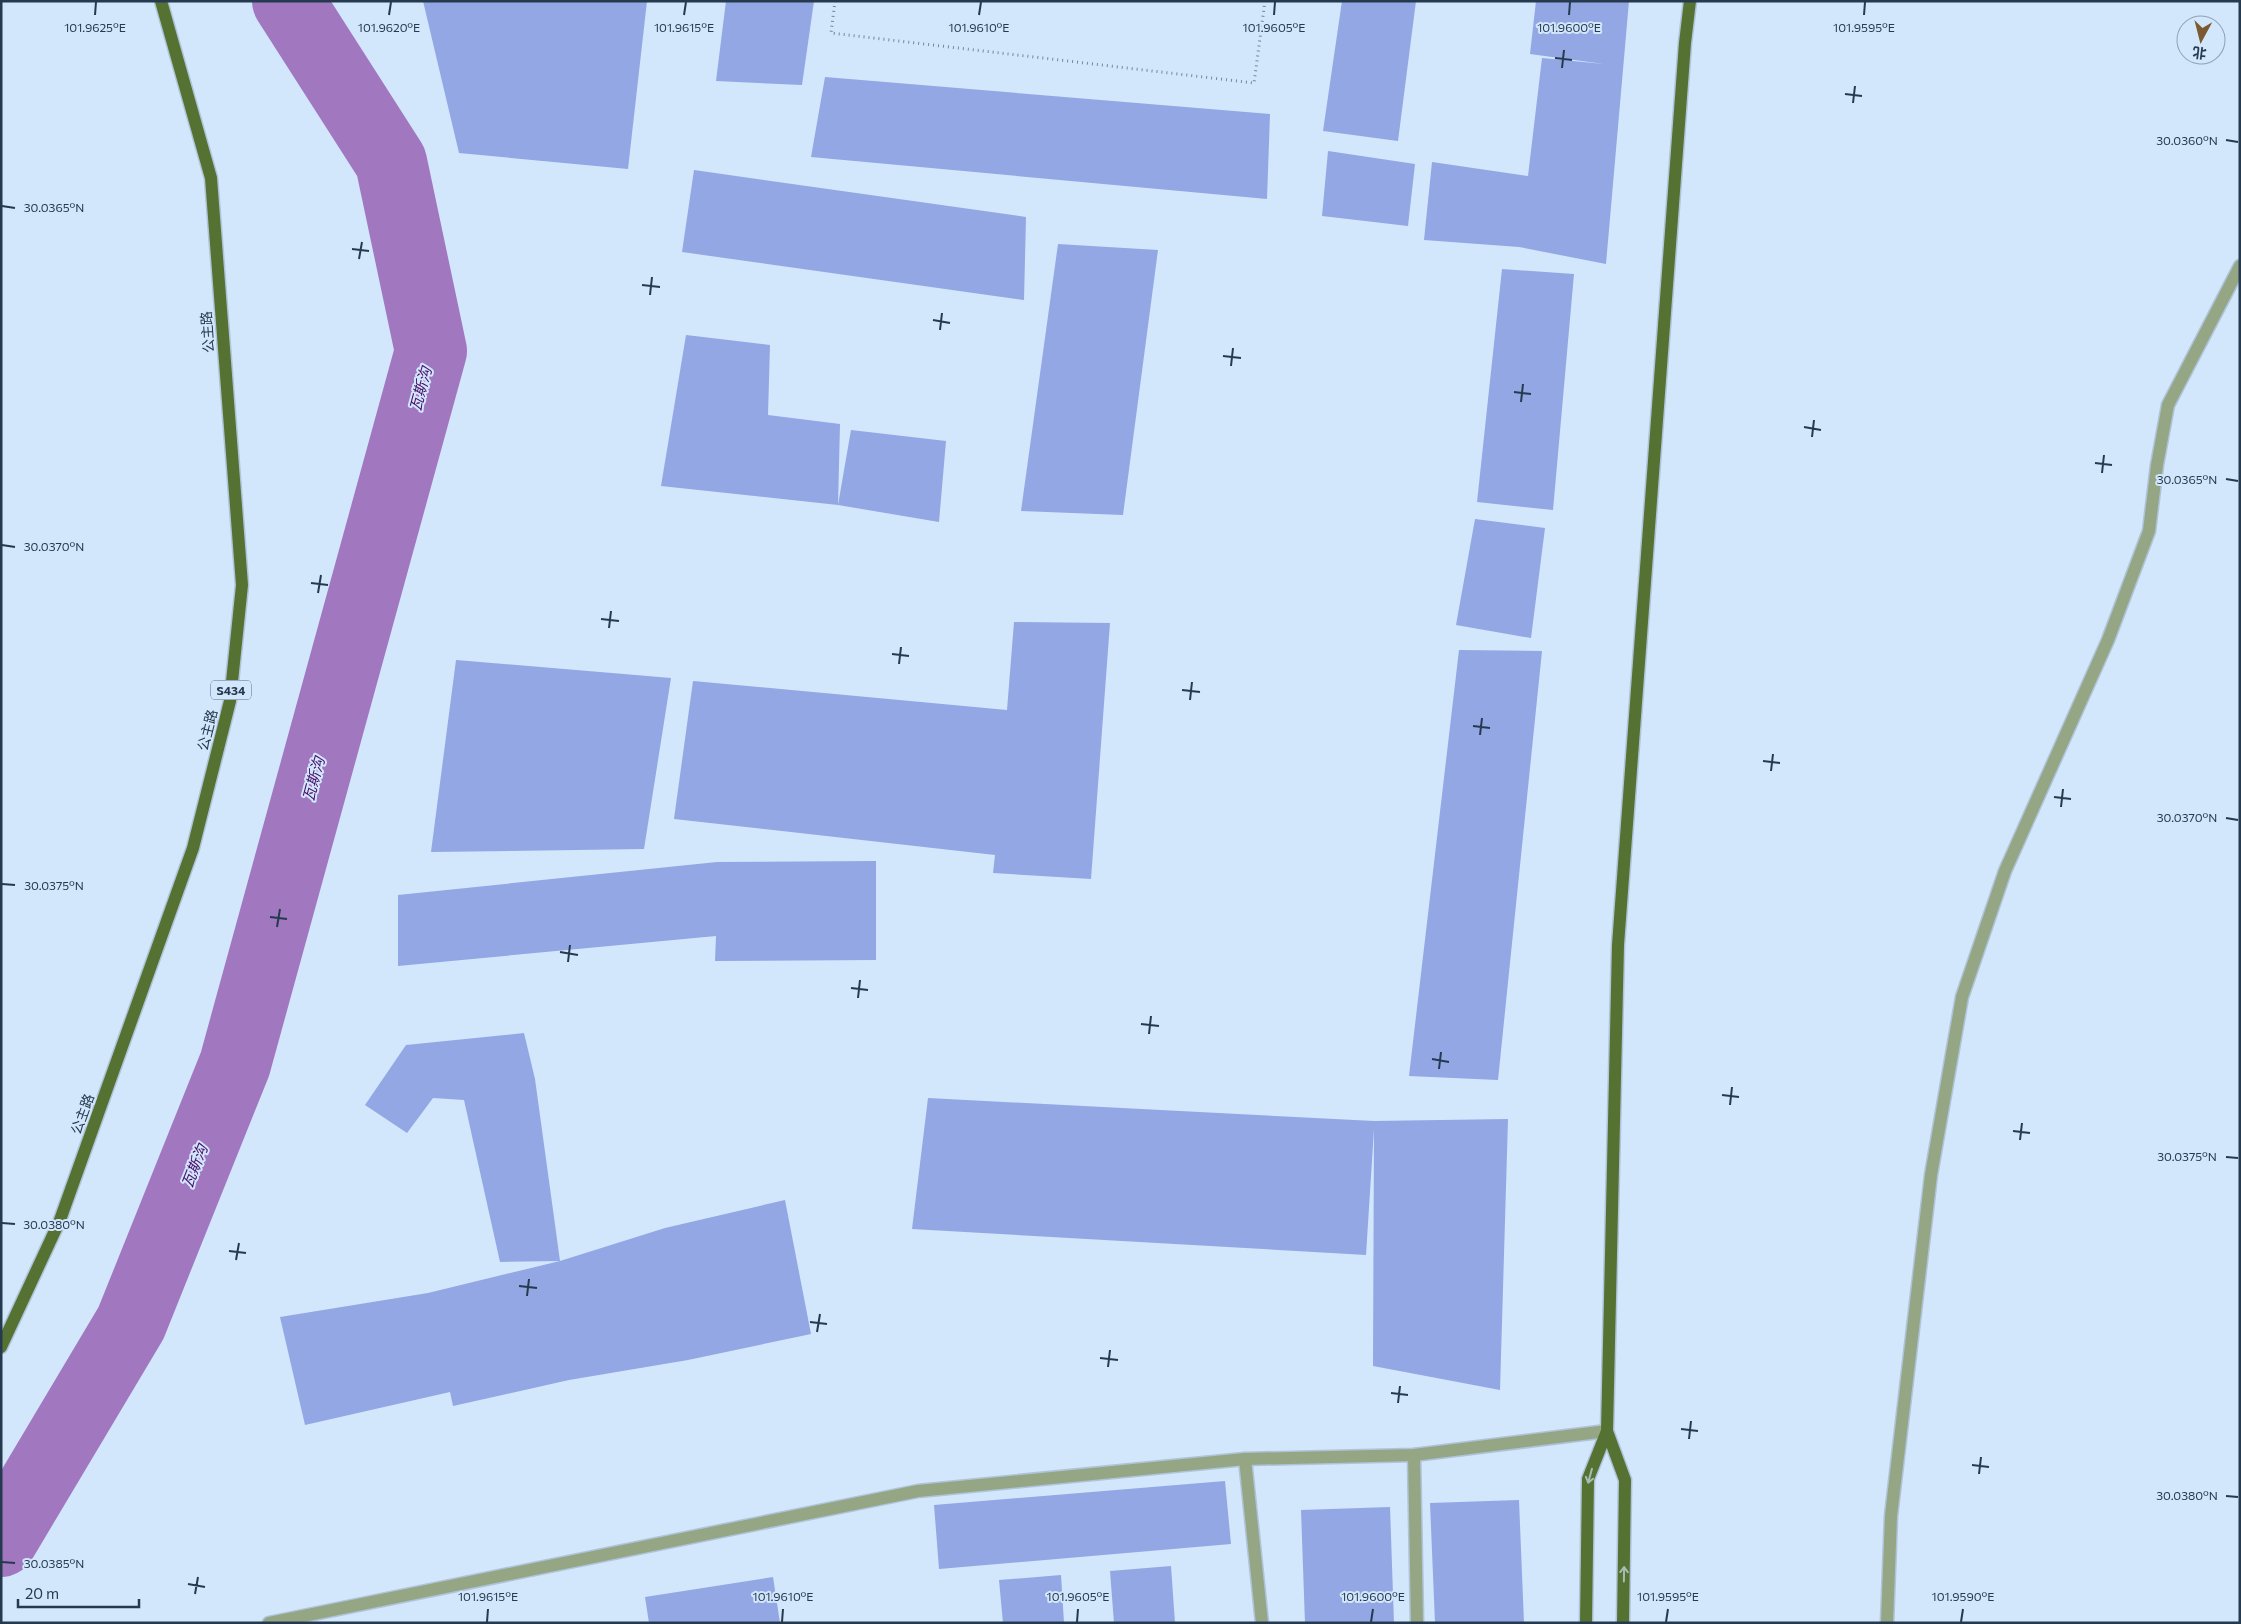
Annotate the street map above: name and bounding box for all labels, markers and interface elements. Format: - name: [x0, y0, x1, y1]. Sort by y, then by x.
- north arrow: [2176, 15, 2226, 65]
- text: 101.9625°E: [64, 20, 126, 34]
- text: 101.9620°E: [358, 20, 420, 34]
- text: 101.9615°E: [654, 20, 714, 34]
- text: 101.9610°E: [949, 20, 1010, 34]
- text: 101.9605°E: [1243, 20, 1305, 34]
- text: 101.9600°E: [1537, 20, 1601, 34]
- text: 101.9595°E: [1833, 20, 1895, 34]
- text: 北: [2191, 44, 2207, 63]
- text: 30.0360°N: [2156, 133, 2218, 147]
- text: 30.0365°N: [24, 200, 84, 214]
- street label: 公主路: [197, 310, 217, 354]
- water label: 瓦斯沟: [405, 363, 435, 413]
- text: 30.0365°N: [2157, 472, 2217, 486]
- text: 30.0370°N: [24, 539, 84, 553]
- road number: S434: [211, 680, 251, 700]
- street label: 公主路: [194, 708, 220, 752]
- water label: 瓦斯沟: [298, 753, 328, 803]
- text: 30.0370°N: [2157, 810, 2217, 824]
- text: 30.0375°N: [24, 878, 84, 892]
- street label: 公主路: [67, 1091, 97, 1137]
- water label: 瓦斯沟: [177, 1140, 212, 1190]
- text: 30.0375°N: [2157, 1149, 2217, 1163]
- text: 30.0380°N: [23, 1217, 85, 1231]
- one-way arrow: [1585, 1468, 1595, 1484]
- text: 30.0380°N: [2156, 1488, 2218, 1502]
- text: 30.0385°N: [24, 1556, 84, 1570]
- one-way arrow: [1619, 1566, 1628, 1582]
- scale bar: [18, 1576, 139, 1608]
- text: 20 m: [25, 1584, 59, 1602]
- text: 101.9615°E: [458, 1589, 518, 1603]
- text: 101.9610°E: [753, 1589, 814, 1603]
- text: 101.9605°E: [1047, 1589, 1109, 1603]
- text: 101.9600°E: [1341, 1589, 1405, 1603]
- text: 101.9595°E: [1637, 1589, 1699, 1603]
- text: 101.9590°E: [1932, 1589, 1994, 1603]

